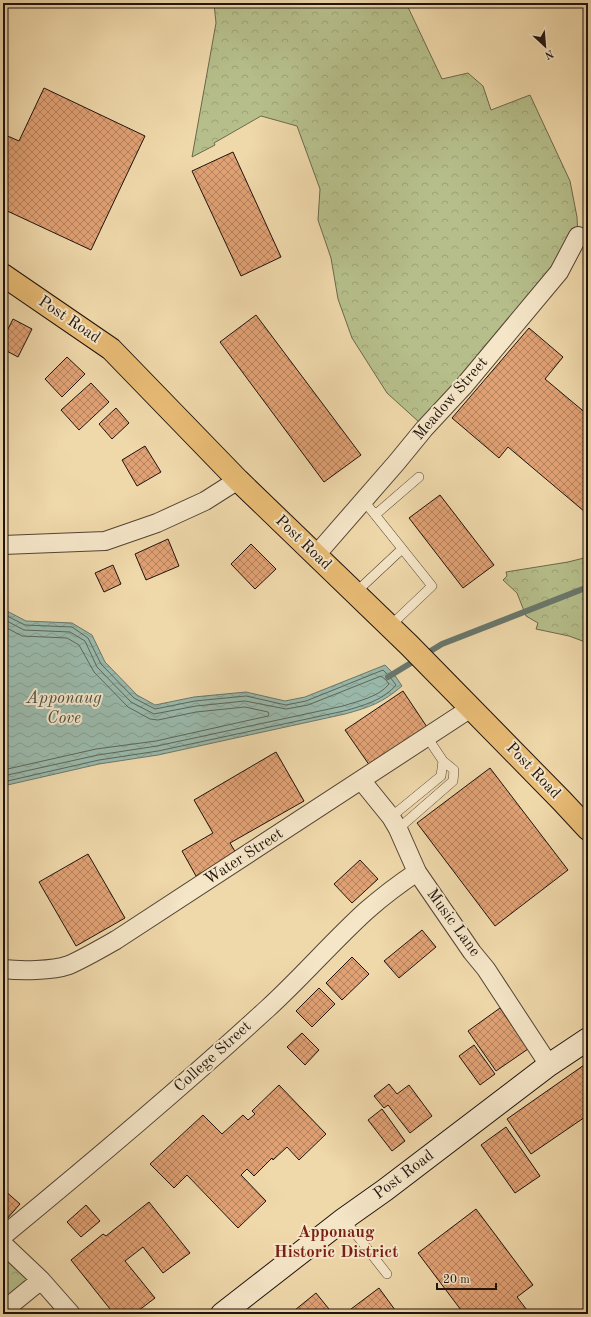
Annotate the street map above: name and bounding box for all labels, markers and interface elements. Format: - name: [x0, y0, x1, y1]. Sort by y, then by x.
- north arrow: [525, 26, 565, 66]
- text: N: [542, 47, 555, 61]
- street label: Post Road: [35, 294, 103, 346]
- street label: Meadow Street: [411, 354, 491, 443]
- street label: Post Road: [272, 513, 334, 573]
- water label: Apponaug Cove: [25, 690, 102, 727]
- street label: Post Road: [503, 740, 563, 802]
- street label: Water Street: [202, 826, 286, 888]
- street label: Music Lane: [423, 886, 483, 960]
- street label: College Street: [171, 1018, 255, 1096]
- street label: Post Road: [371, 1147, 437, 1203]
- district label: Apponaug Historic District: [274, 1224, 398, 1261]
- scale bar: [437, 1265, 496, 1291]
- text: 20 m: [443, 1274, 470, 1286]

